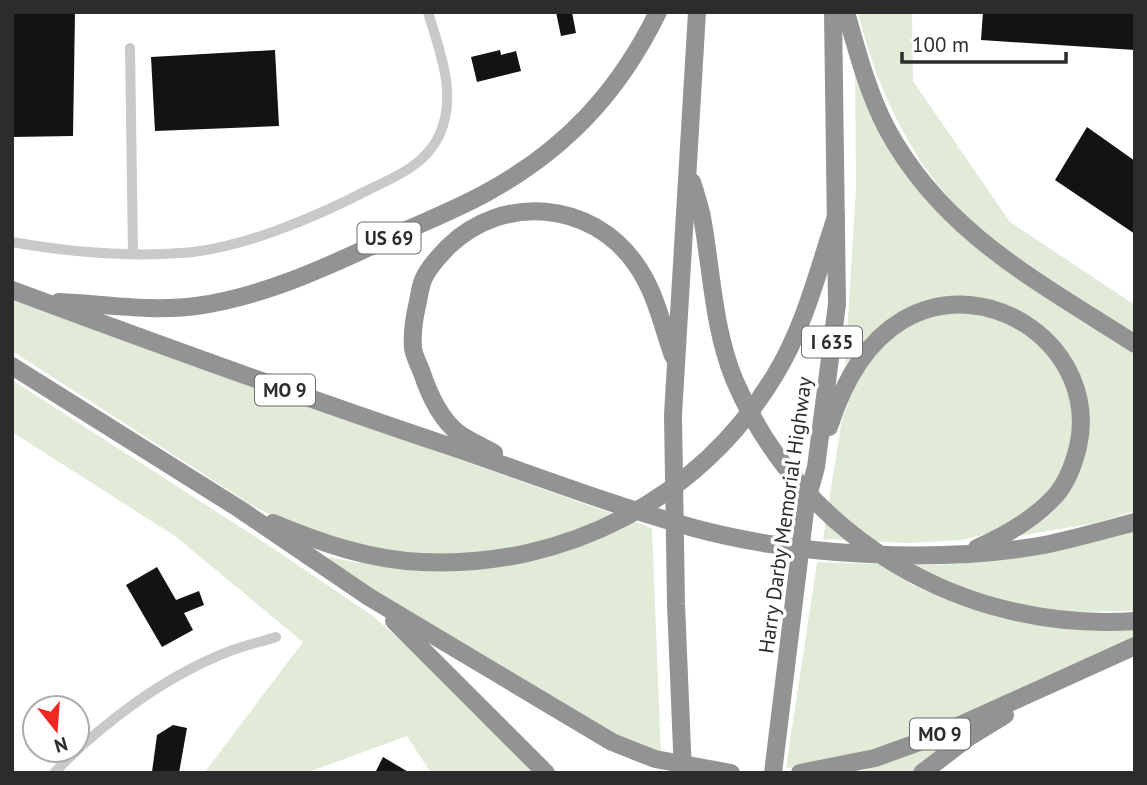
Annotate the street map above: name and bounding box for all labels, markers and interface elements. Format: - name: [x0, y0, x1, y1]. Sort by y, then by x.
- scale bar: [902, 21, 1066, 65]
- text: 100 m: [912, 31, 969, 58]
- road number: US 69: [358, 222, 420, 254]
- road number: I 635: [802, 326, 862, 358]
- road number: MO 9: [255, 374, 315, 406]
- street label: Harry Darby Memorial Highway: [752, 375, 818, 655]
- north arrow: [21, 694, 91, 764]
- road number: MO 9: [910, 719, 970, 750]
- text: N: [51, 732, 70, 759]

